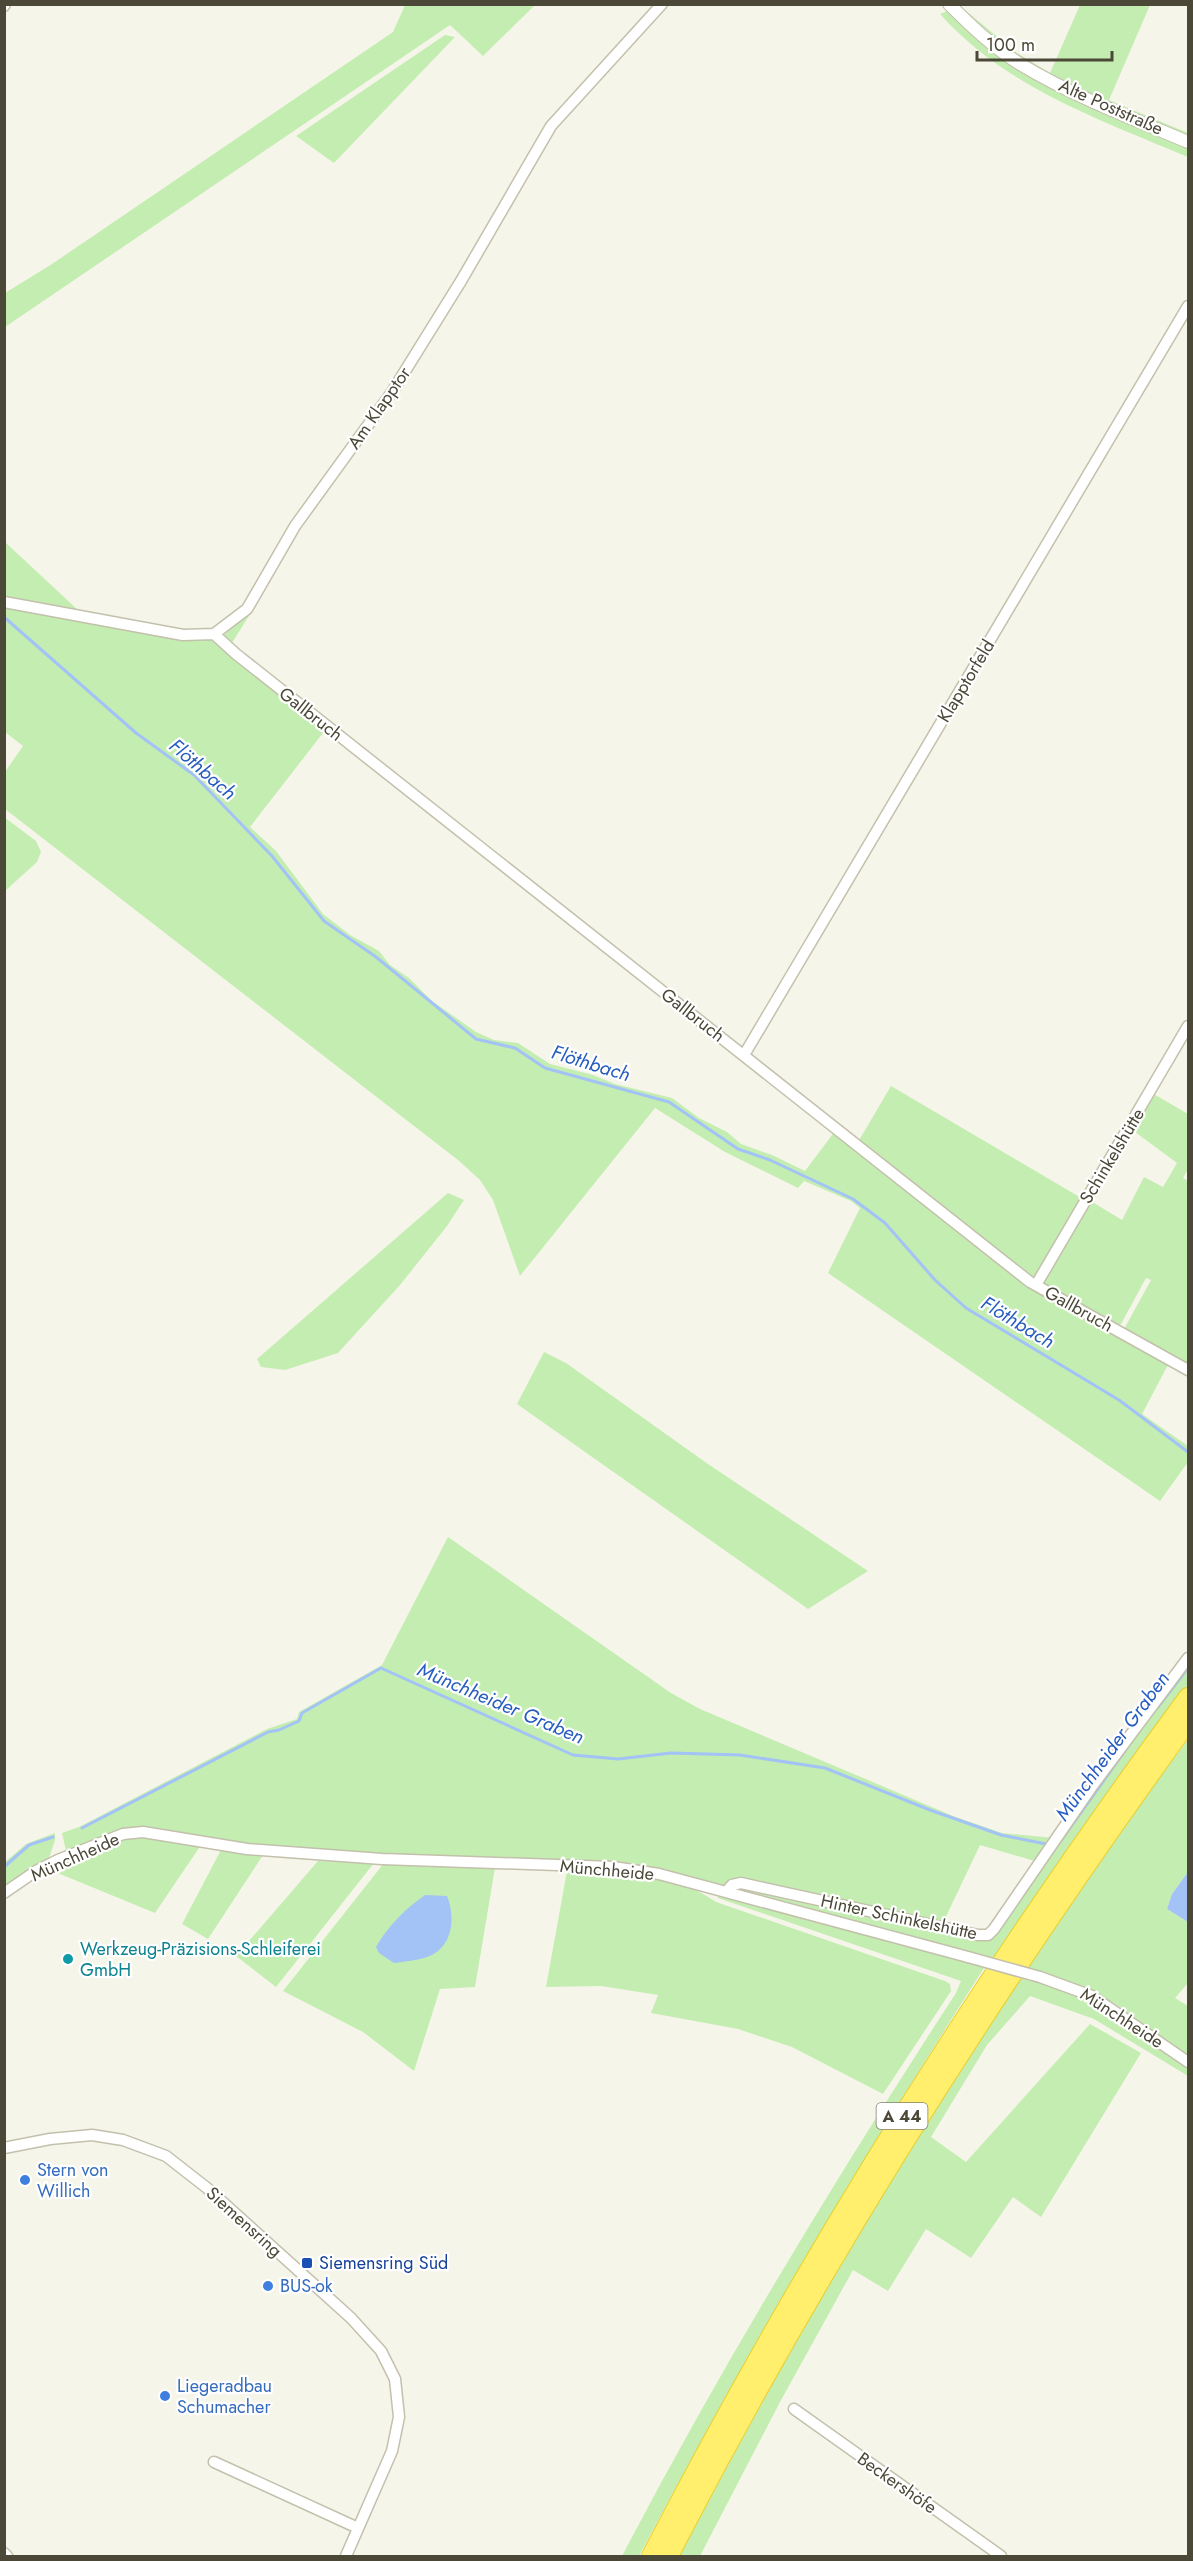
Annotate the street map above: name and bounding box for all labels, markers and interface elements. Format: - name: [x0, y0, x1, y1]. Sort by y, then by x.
- scale bar: [977, 24, 1112, 62]
- text: 100 m: [986, 32, 1035, 58]
- street label: Alte Poststraße: [1055, 72, 1167, 142]
- street label: Am Klapptor: [341, 361, 417, 454]
- street label: Klapptorfeld: [931, 635, 1001, 727]
- street label: Gallbruch: [274, 681, 348, 747]
- water label: Flöthbach: [163, 732, 243, 807]
- street label: Gallbruch: [656, 982, 730, 1048]
- water label: Flöthbach: [548, 1038, 634, 1089]
- street label: Schinkelshütte: [1073, 1103, 1151, 1209]
- street label: Gallbruch: [1040, 1279, 1118, 1339]
- water label: Flöthbach: [975, 1289, 1060, 1356]
- water label: Münchheider Graben: [413, 1655, 589, 1752]
- water label: Münchheider Graben: [1048, 1666, 1177, 1827]
- street label: Münchheide: [27, 1826, 123, 1888]
- street label: Münchheide: [559, 1853, 655, 1887]
- street label: Hinter Schinkelshütte: [818, 1888, 980, 1946]
- place label: Werkzeug-Präzisions-Schleiferei GmbH: [80, 1936, 321, 1983]
- marker: Werkzeug-Präzisions-Schleiferei GmbH: [61, 1952, 75, 1966]
- street label: Münchheide: [1075, 1981, 1169, 2055]
- road number: A 44: [876, 2103, 928, 2129]
- place label: Stern von Willich: [37, 2157, 108, 2204]
- marker: Stern von Willich: [18, 2173, 32, 2187]
- street label: Siemensring: [200, 2181, 288, 2263]
- place label: Siemensring Süd: [319, 2250, 448, 2276]
- marker: Siemensring Süd: [300, 2256, 314, 2270]
- place label: BUS-ok: [280, 2273, 333, 2299]
- marker: BUS-ok: [261, 2279, 275, 2293]
- place label: Liegeradbau Schumacher: [177, 2373, 272, 2420]
- marker: Liegeradbau Schumacher: [158, 2389, 172, 2403]
- street label: Beckershöfe: [852, 2446, 942, 2520]

